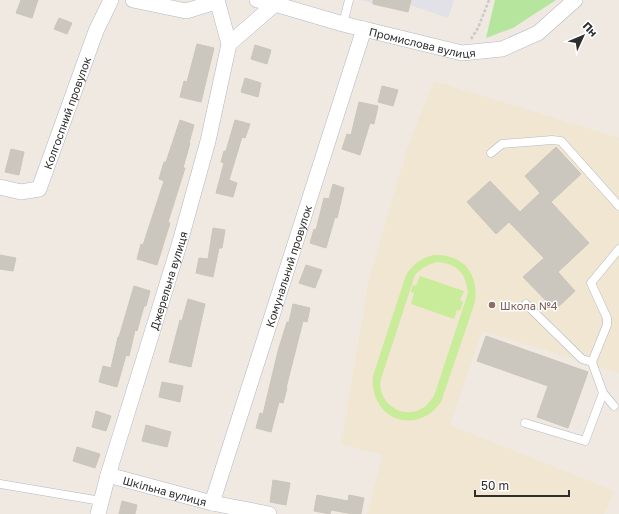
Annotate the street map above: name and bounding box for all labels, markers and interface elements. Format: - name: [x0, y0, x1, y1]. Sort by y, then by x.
- north arrow: [563, 16, 603, 56]
- text: Пн: [581, 19, 601, 39]
- street label: Промислова вулиця: [368, 24, 476, 59]
- street label: Колгоспний провулок: [40, 54, 93, 171]
- street label: Комунальний провулок: [262, 203, 314, 329]
- street label: Джерельна вулиця: [147, 230, 189, 331]
- place label: Школа №4: [500, 299, 558, 312]
- marker: Школа №4: [487, 300, 497, 310]
- scale bar: [475, 472, 569, 498]
- street label: Шкільна вулиця: [122, 473, 208, 508]
- text: 50 m: [481, 478, 509, 493]

